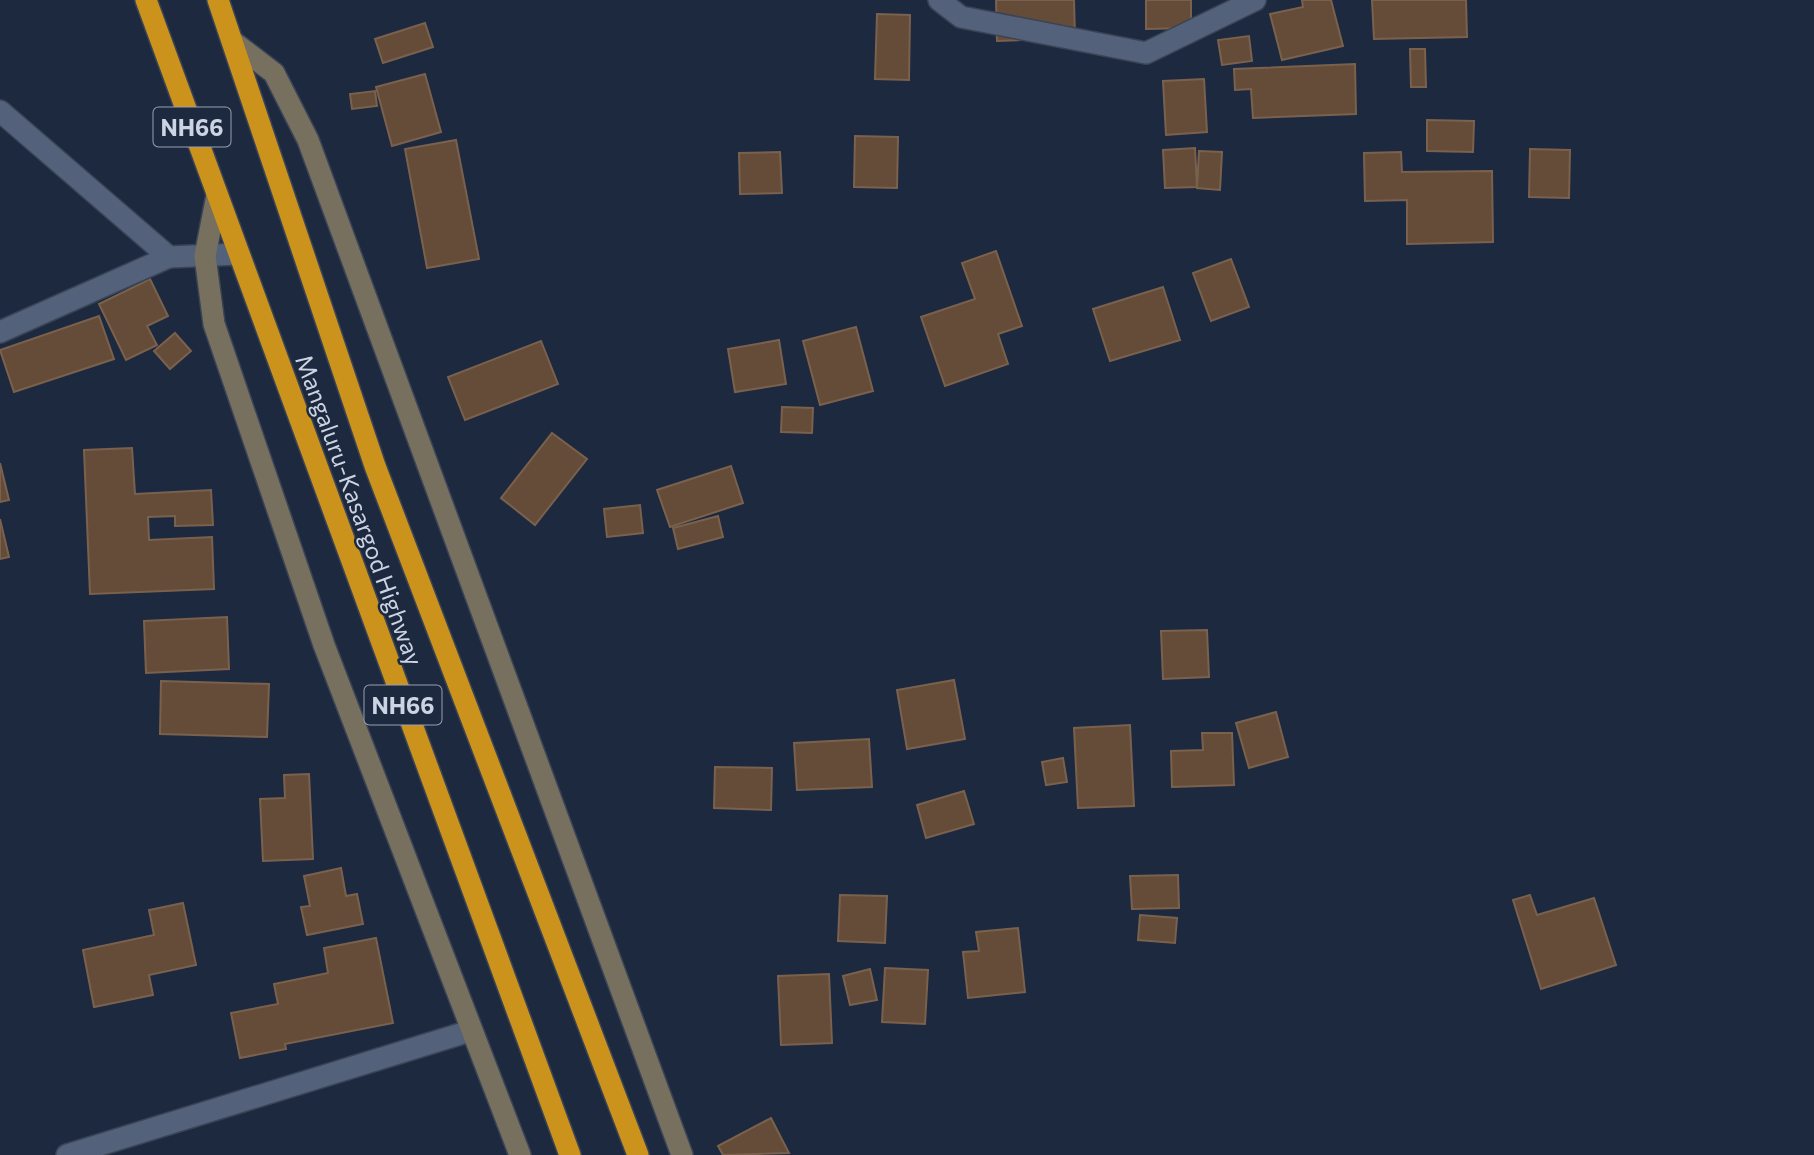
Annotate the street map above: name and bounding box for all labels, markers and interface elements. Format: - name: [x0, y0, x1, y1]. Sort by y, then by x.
- road number: NH66: [154, 108, 230, 146]
- street label: Mangaluru-Kasargod Highway: [290, 351, 430, 669]
- road number: NH66: [364, 685, 442, 724]

